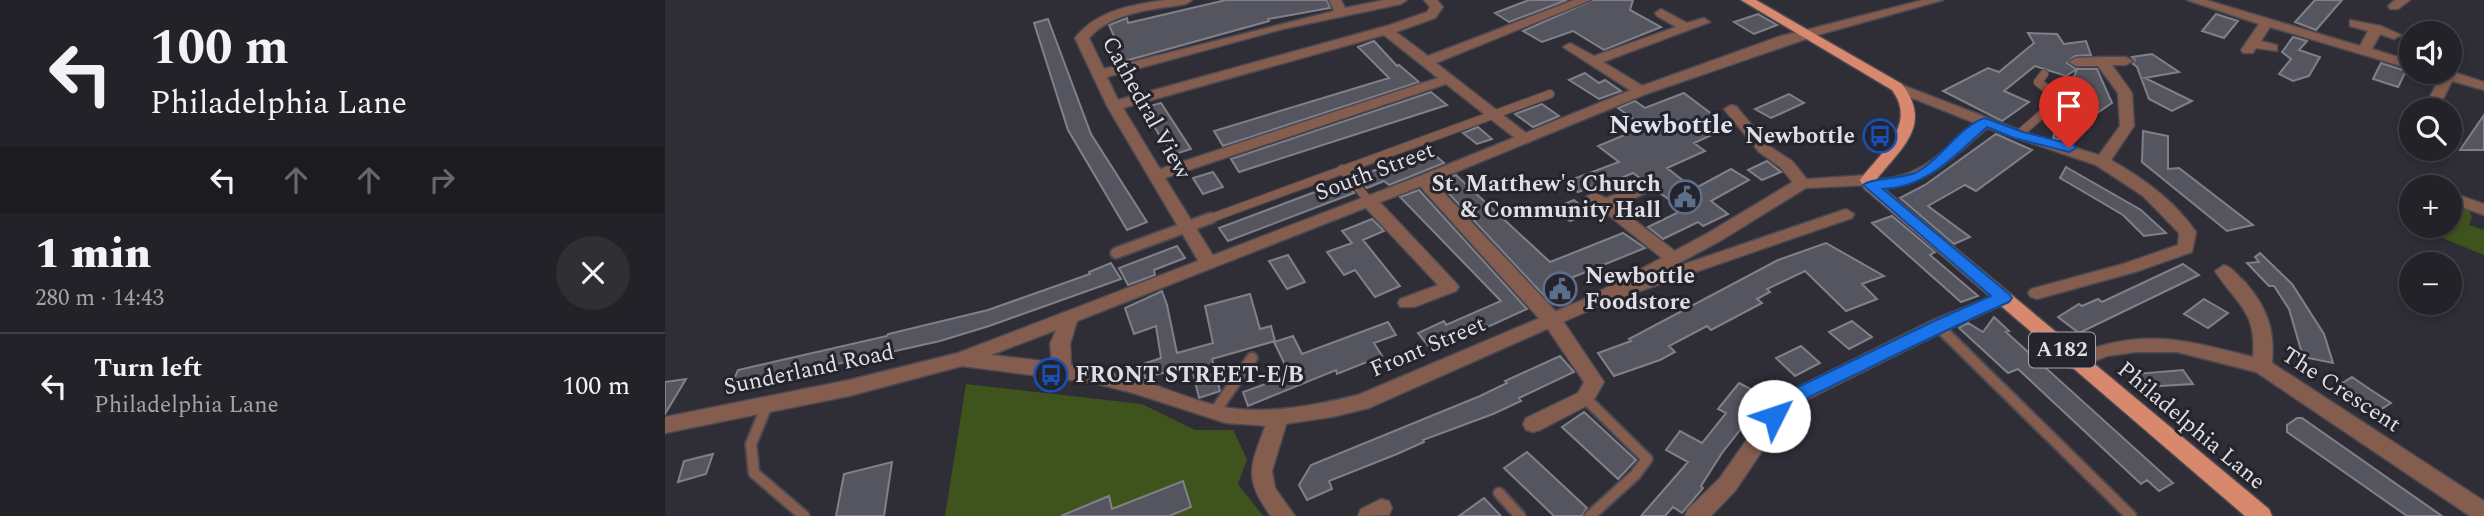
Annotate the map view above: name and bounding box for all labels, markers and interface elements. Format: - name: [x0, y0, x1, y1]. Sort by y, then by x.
- text: 100 m: [150, 11, 289, 86]
- map controls: [2399, 21, 2462, 315]
- button: sound: [2399, 21, 2462, 84]
- icon: left: [35, 28, 126, 119]
- street label: Cathedral View: [1092, 30, 1200, 187]
- pin: [2039, 76, 2099, 148]
- text: Philadelphia Lane: [150, 79, 407, 128]
- icon: arrive: [2050, 87, 2088, 125]
- button: search: [2399, 98, 2462, 161]
- district label: Newbottle: [1609, 105, 1733, 145]
- bus stop icon: Newbottle: [1861, 117, 1899, 155]
- place label: Newbottle: [1745, 119, 1855, 154]
- street label: South Street: [1310, 133, 1440, 211]
- icon: left: [204, 161, 242, 199]
- icon: ahead: [277, 161, 315, 199]
- icon: ahead: [350, 161, 388, 199]
- icon: right: [423, 161, 461, 199]
- place label: St. Matthew's Church & Community Hall: [1431, 167, 1661, 228]
- button: +: [2399, 175, 2462, 238]
- public building icon: St. Matthew's Church & Community Hall: [1666, 178, 1704, 216]
- text: 1 min: [35, 223, 151, 286]
- button: close: [556, 236, 630, 310]
- button: −: [2399, 252, 2462, 315]
- place label: Newbottle Foodstore: [1585, 259, 1695, 320]
- public building icon: Newbottle Foodstore: [1541, 270, 1579, 308]
- text: 280 m · 14:43: [35, 281, 164, 316]
- street label: Front Street: [1365, 307, 1491, 387]
- road number: A182: [2029, 332, 2095, 368]
- street label: Sunderland Road: [721, 335, 898, 405]
- street label: The Crescent: [2274, 338, 2408, 442]
- text: Turn left: [94, 348, 202, 388]
- street label: Philadelphia Lane: [2109, 353, 2273, 499]
- bus stop icon: FRONT STREET-E/B: [1032, 356, 1070, 394]
- place label: FRONT STREET-E/B: [1075, 358, 1304, 393]
- text: 100 m: [562, 366, 630, 406]
- icon: left: [35, 367, 73, 405]
- position arrow: [1737, 379, 1811, 453]
- text: Philadelphia Lane: [94, 388, 279, 423]

